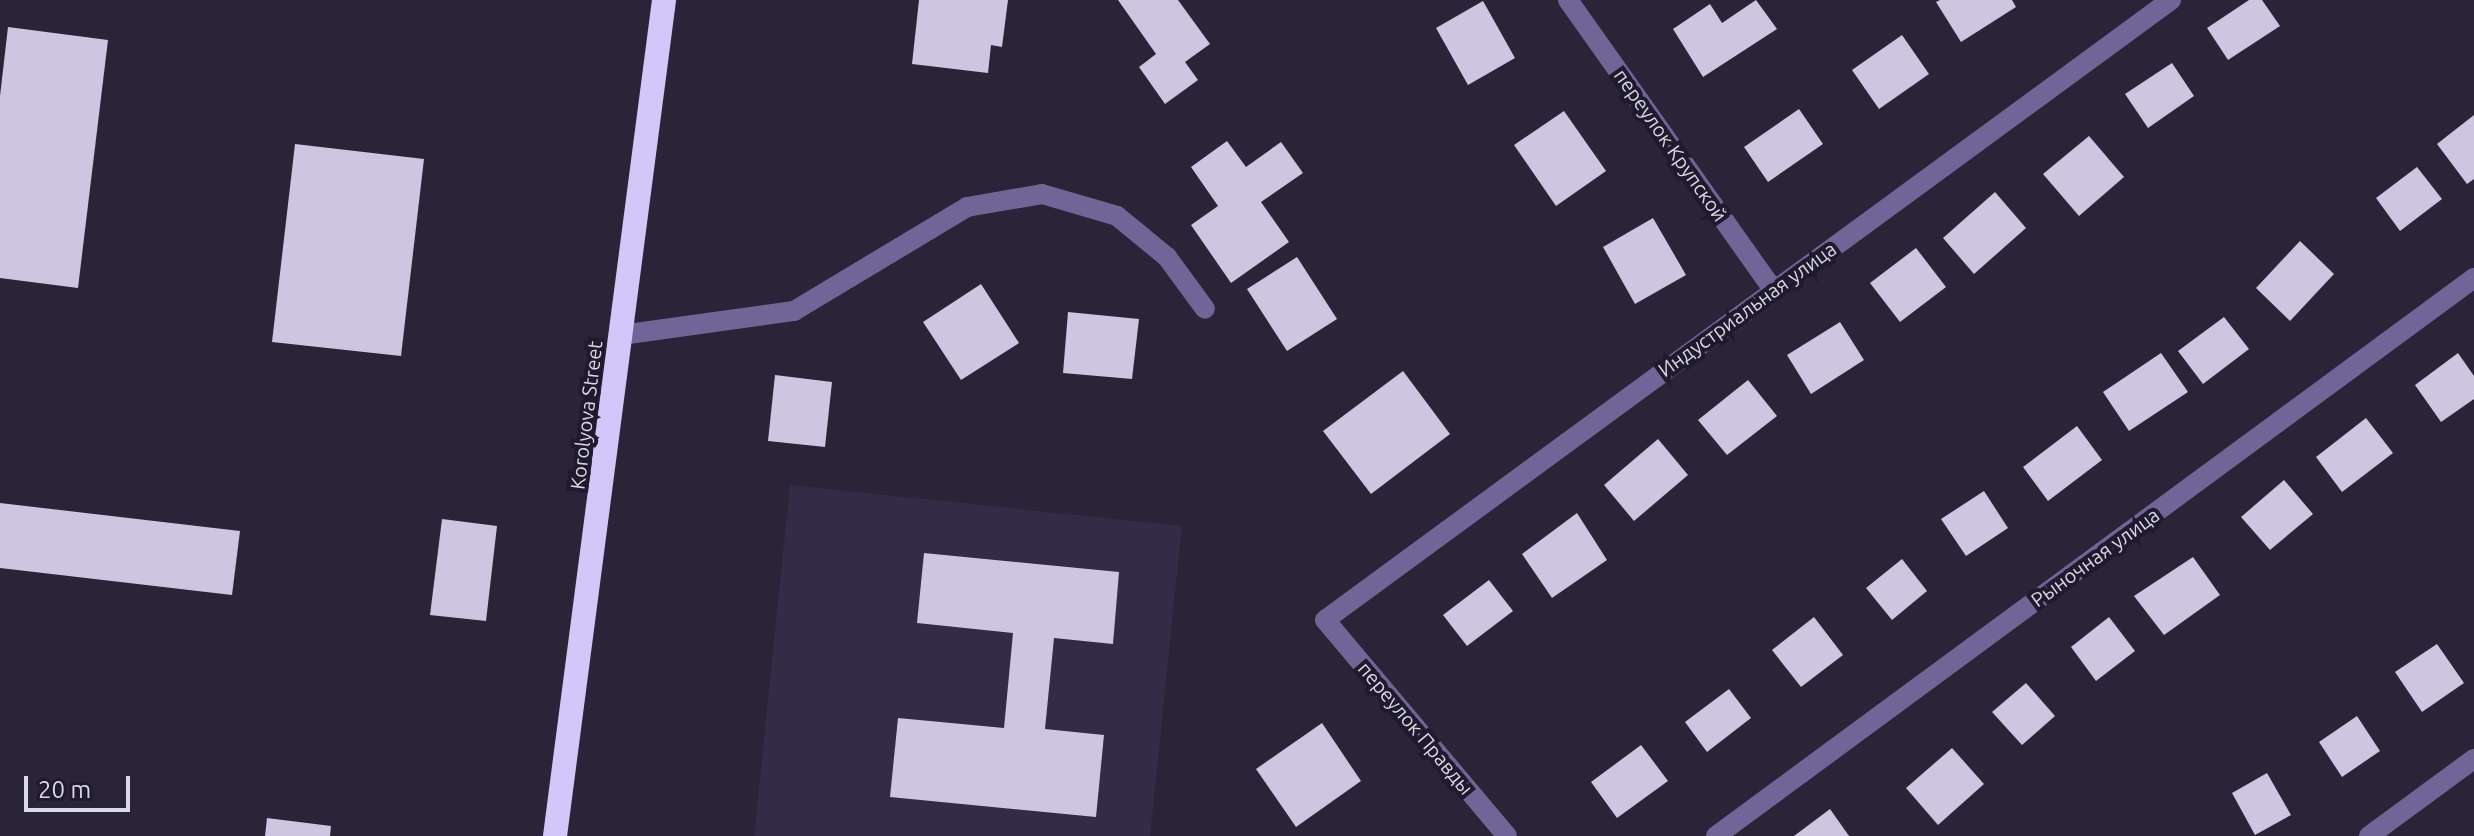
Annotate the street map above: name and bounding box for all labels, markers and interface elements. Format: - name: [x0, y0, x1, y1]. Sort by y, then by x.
- street label: переулок Крупской: [1609, 64, 1733, 226]
- street label: Индустриальная улица: [1653, 236, 1841, 382]
- street label: Korolyova Street: [565, 339, 607, 491]
- street label: Рыночная улица: [2026, 502, 2164, 612]
- street label: переулок Правды: [1353, 657, 1479, 799]
- scale bar: [28, 760, 134, 810]
- text: 20 m: [38, 776, 91, 803]

